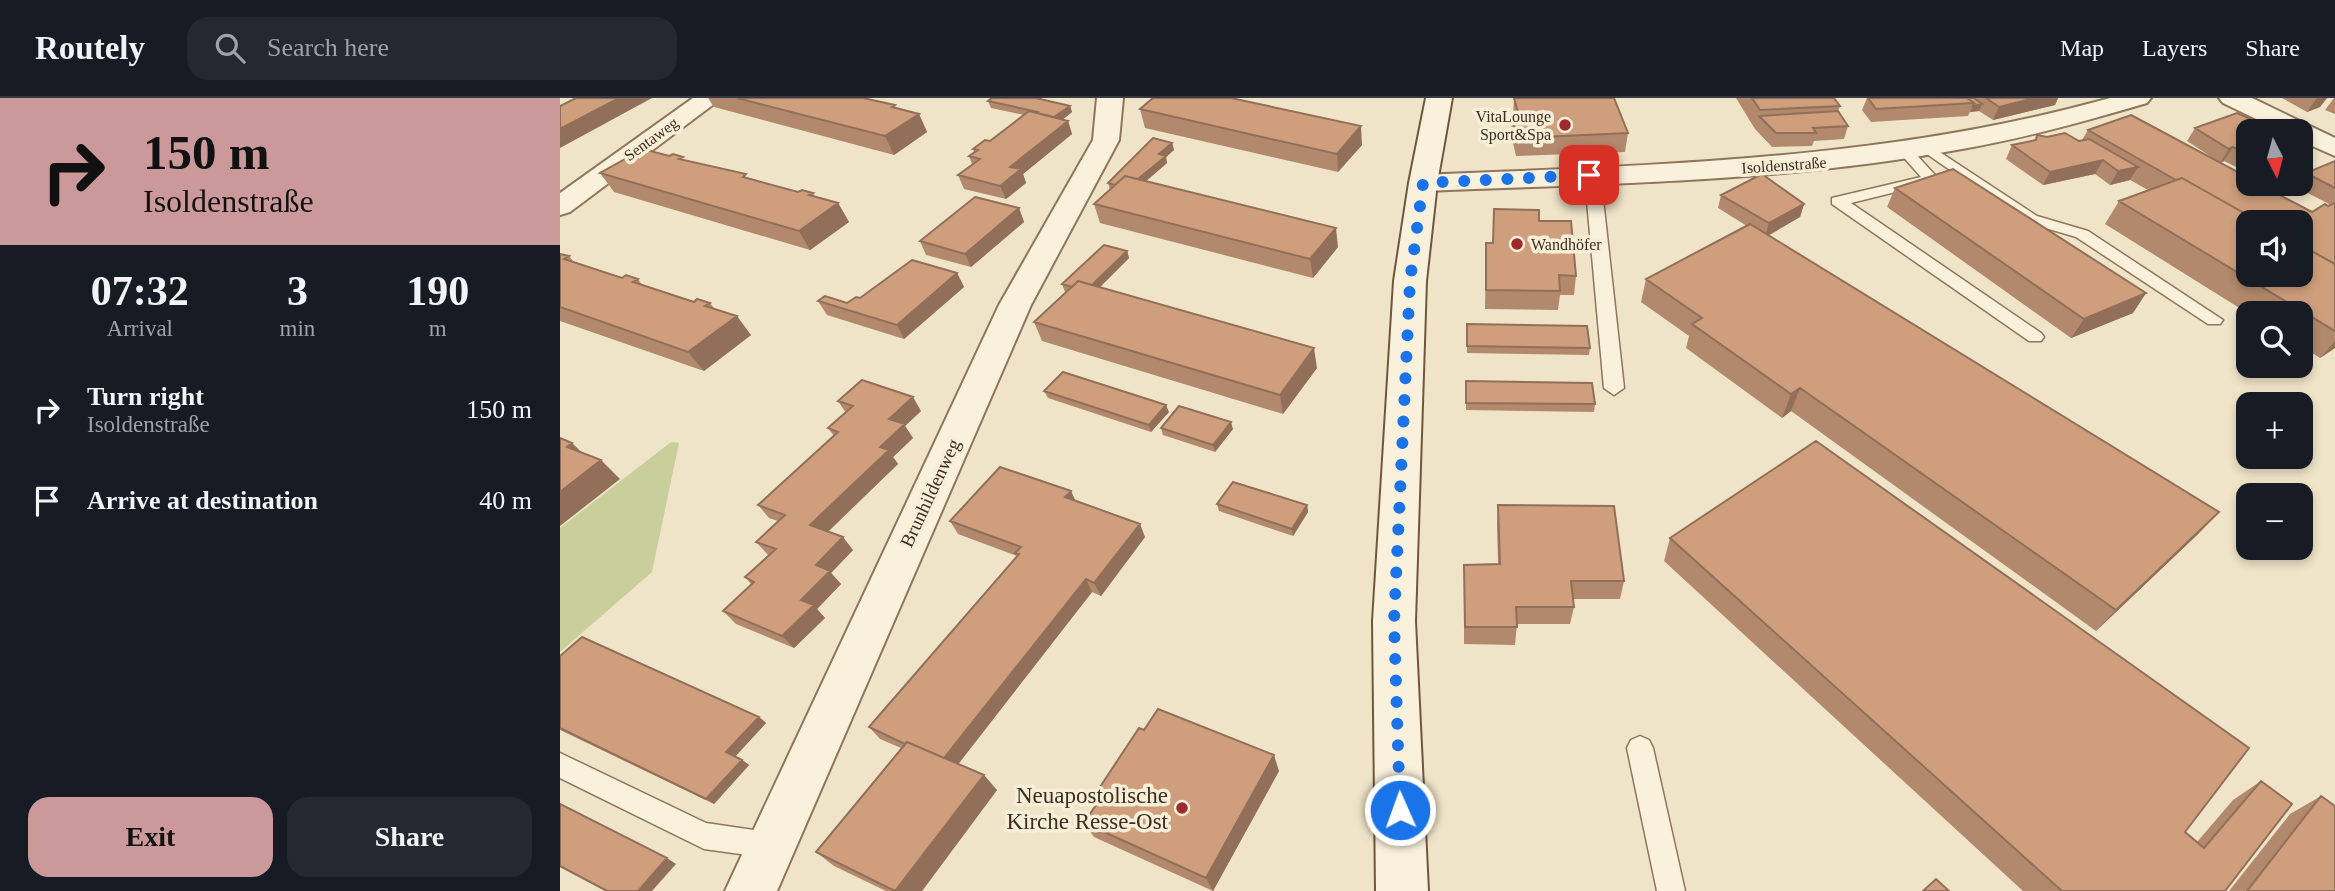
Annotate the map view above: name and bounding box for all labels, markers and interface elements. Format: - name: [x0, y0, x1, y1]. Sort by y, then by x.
- search box: [187, 17, 677, 80]
- icon: search: [211, 29, 249, 67]
- text: Routely: [35, 30, 145, 66]
- text: Search here: [267, 33, 389, 62]
- text: Map: [2060, 35, 2104, 61]
- text: Layers: [2142, 35, 2207, 61]
- text: Share: [2245, 35, 2300, 61]
- place label: VitaLounge Sport&Spa: [1476, 108, 1551, 144]
- street label: Sentaweg: [621, 114, 682, 165]
- marker: VitaLounge Sport&Spa: [1557, 117, 1573, 133]
- north arrow: [2236, 119, 2314, 196]
- map controls: [2236, 119, 2313, 560]
- text: 150 m: [143, 125, 270, 180]
- icon: right: [28, 126, 119, 217]
- pin: [1559, 145, 1619, 205]
- street label: Isoldenstraße: [1741, 154, 1827, 176]
- icon: arrive: [1570, 156, 1608, 194]
- text: Isoldenstraße: [143, 183, 314, 219]
- button: sound: [2236, 210, 2313, 287]
- marker: Wandhöfer: [1509, 236, 1525, 252]
- place label: Wandhöfer: [1531, 236, 1602, 253]
- text: 07:32: [91, 268, 189, 314]
- text: 3: [287, 268, 308, 314]
- text: 190: [406, 268, 469, 314]
- button: search: [2236, 301, 2313, 378]
- text: Arrival: [107, 316, 173, 341]
- text: min: [280, 316, 315, 341]
- text: m: [429, 316, 447, 341]
- text: Turn right: [87, 382, 204, 411]
- icon: right: [28, 391, 66, 429]
- button: +: [2236, 392, 2313, 469]
- text: 150 m: [466, 395, 532, 424]
- text: Isoldenstraße: [87, 412, 210, 437]
- street label: Brunhildenweg: [896, 435, 964, 551]
- icon: arrive: [28, 482, 66, 520]
- button: −: [2236, 483, 2313, 560]
- text: Arrive at destination: [87, 486, 318, 515]
- text: 40 m: [479, 486, 532, 515]
- position arrow: [1363, 773, 1437, 847]
- place label: Neuapostolische Kirche Resse-Ost: [1006, 783, 1169, 834]
- button: Exit: [28, 797, 273, 877]
- button: Share: [287, 797, 532, 877]
- marker: Neuapostolische Kirche Resse-Ost: [1174, 800, 1190, 816]

